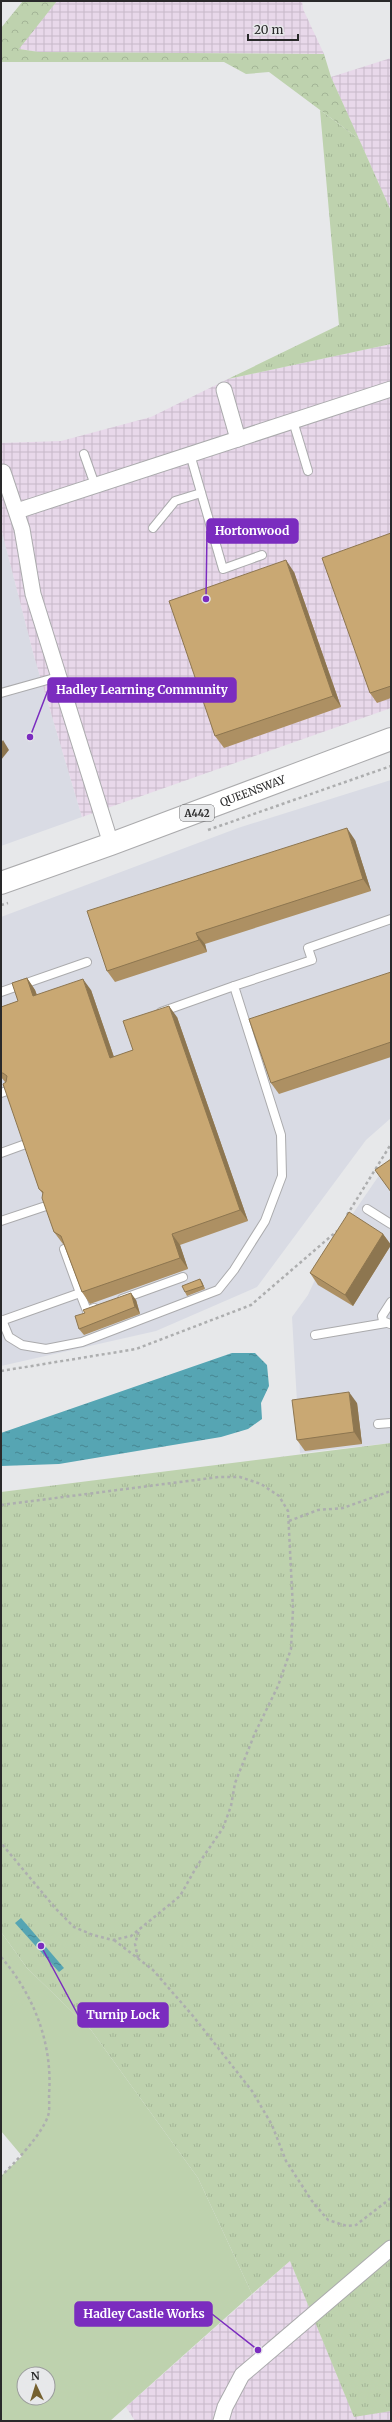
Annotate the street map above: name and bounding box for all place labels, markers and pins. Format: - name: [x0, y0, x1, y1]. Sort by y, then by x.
- callout: Hortonwood: [207, 519, 298, 543]
- callout: Hadley Learning Community: [48, 678, 236, 702]
- callout: Turnip Lock: [78, 2003, 168, 2027]
- callout: Hadley Castle Works: [75, 2302, 212, 2326]

